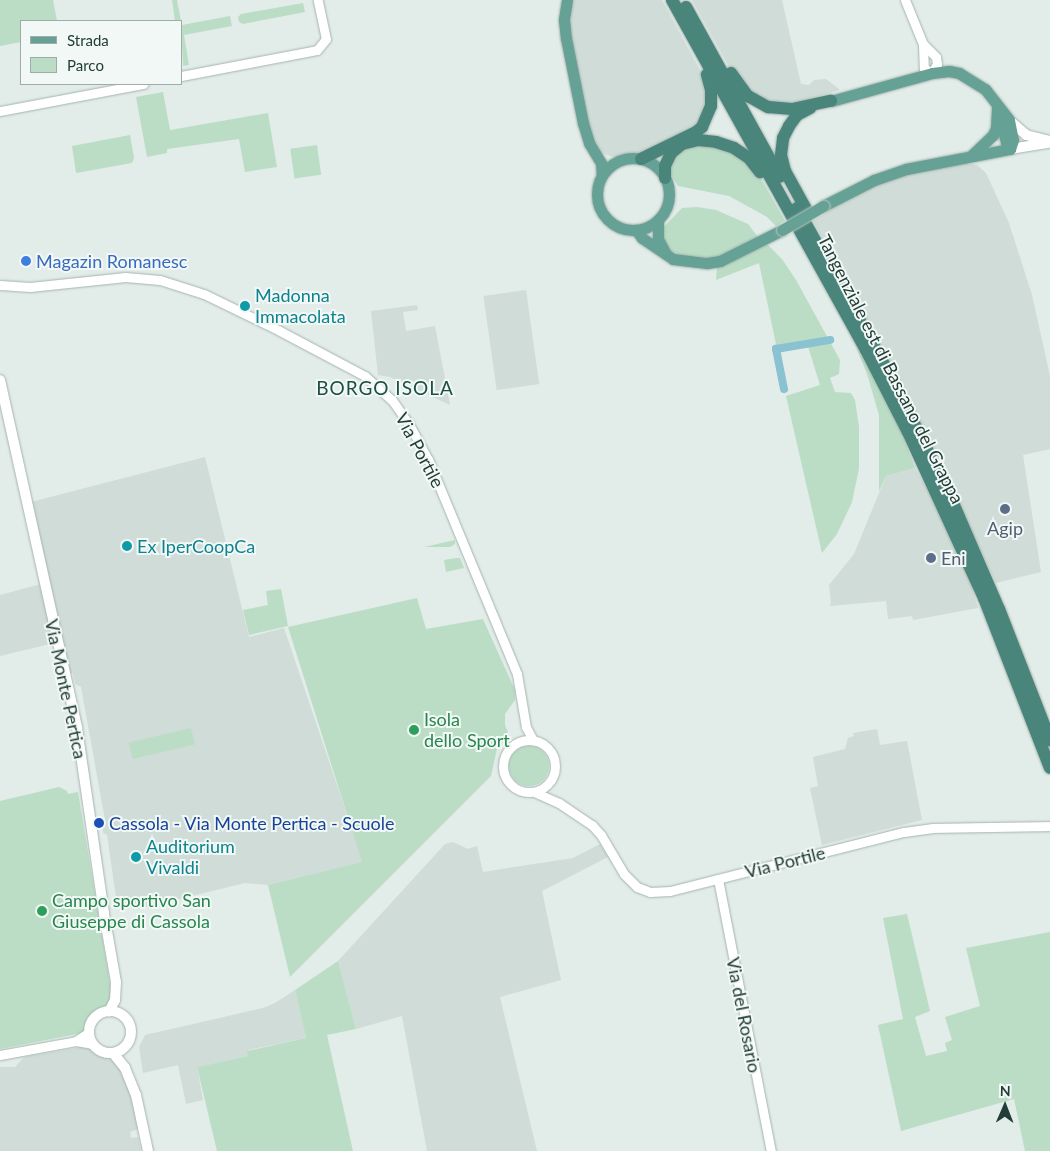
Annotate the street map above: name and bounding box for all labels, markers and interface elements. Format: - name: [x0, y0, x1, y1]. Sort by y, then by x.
- legend: [20, 20, 182, 85]
- text: Strada: [67, 31, 109, 49]
- text: Parco: [67, 56, 104, 74]
- street label: Tangenziale est di Bassano del Grappa: [813, 231, 969, 507]
- place label: Magazin Romanesc: [36, 250, 187, 272]
- marker: Magazin Romanesc: [20, 255, 32, 267]
- place label: Madonna Immacolata: [255, 285, 346, 328]
- marker: Madonna Immacolata: [239, 300, 251, 312]
- district label: BORGO ISOLA: [315, 377, 455, 399]
- street label: Via Portile: [391, 409, 449, 491]
- marker: Agip: [999, 503, 1011, 515]
- place label: Agip: [987, 517, 1023, 539]
- place label: Ex IperCoopCa: [137, 535, 255, 557]
- marker: Ex IperCoopCa: [121, 540, 133, 552]
- place label: Eni: [941, 547, 966, 569]
- marker: Eni: [925, 552, 937, 564]
- street label: Via Monte Pertica: [41, 617, 91, 761]
- place label: Isola dello Sport: [424, 709, 510, 752]
- marker: Isola dello Sport: [408, 724, 420, 736]
- place label: Cassola - Via Monte Pertica - Scuole: [109, 812, 395, 834]
- marker: Cassola - Via Monte Pertica - Scuole: [93, 817, 105, 829]
- place label: Auditorium Vivaldi: [146, 836, 235, 879]
- street label: Via Portile: [743, 842, 827, 882]
- marker: Auditorium Vivaldi: [130, 851, 142, 863]
- place label: Campo sportivo San Giuseppe di Cassola: [52, 890, 211, 932]
- marker: Campo sportivo San Giuseppe di Cassola: [36, 905, 48, 917]
- street label: Via del Rosario: [722, 955, 766, 1075]
- north arrow: [980, 1081, 1030, 1131]
- text: N: [1000, 1082, 1011, 1099]

